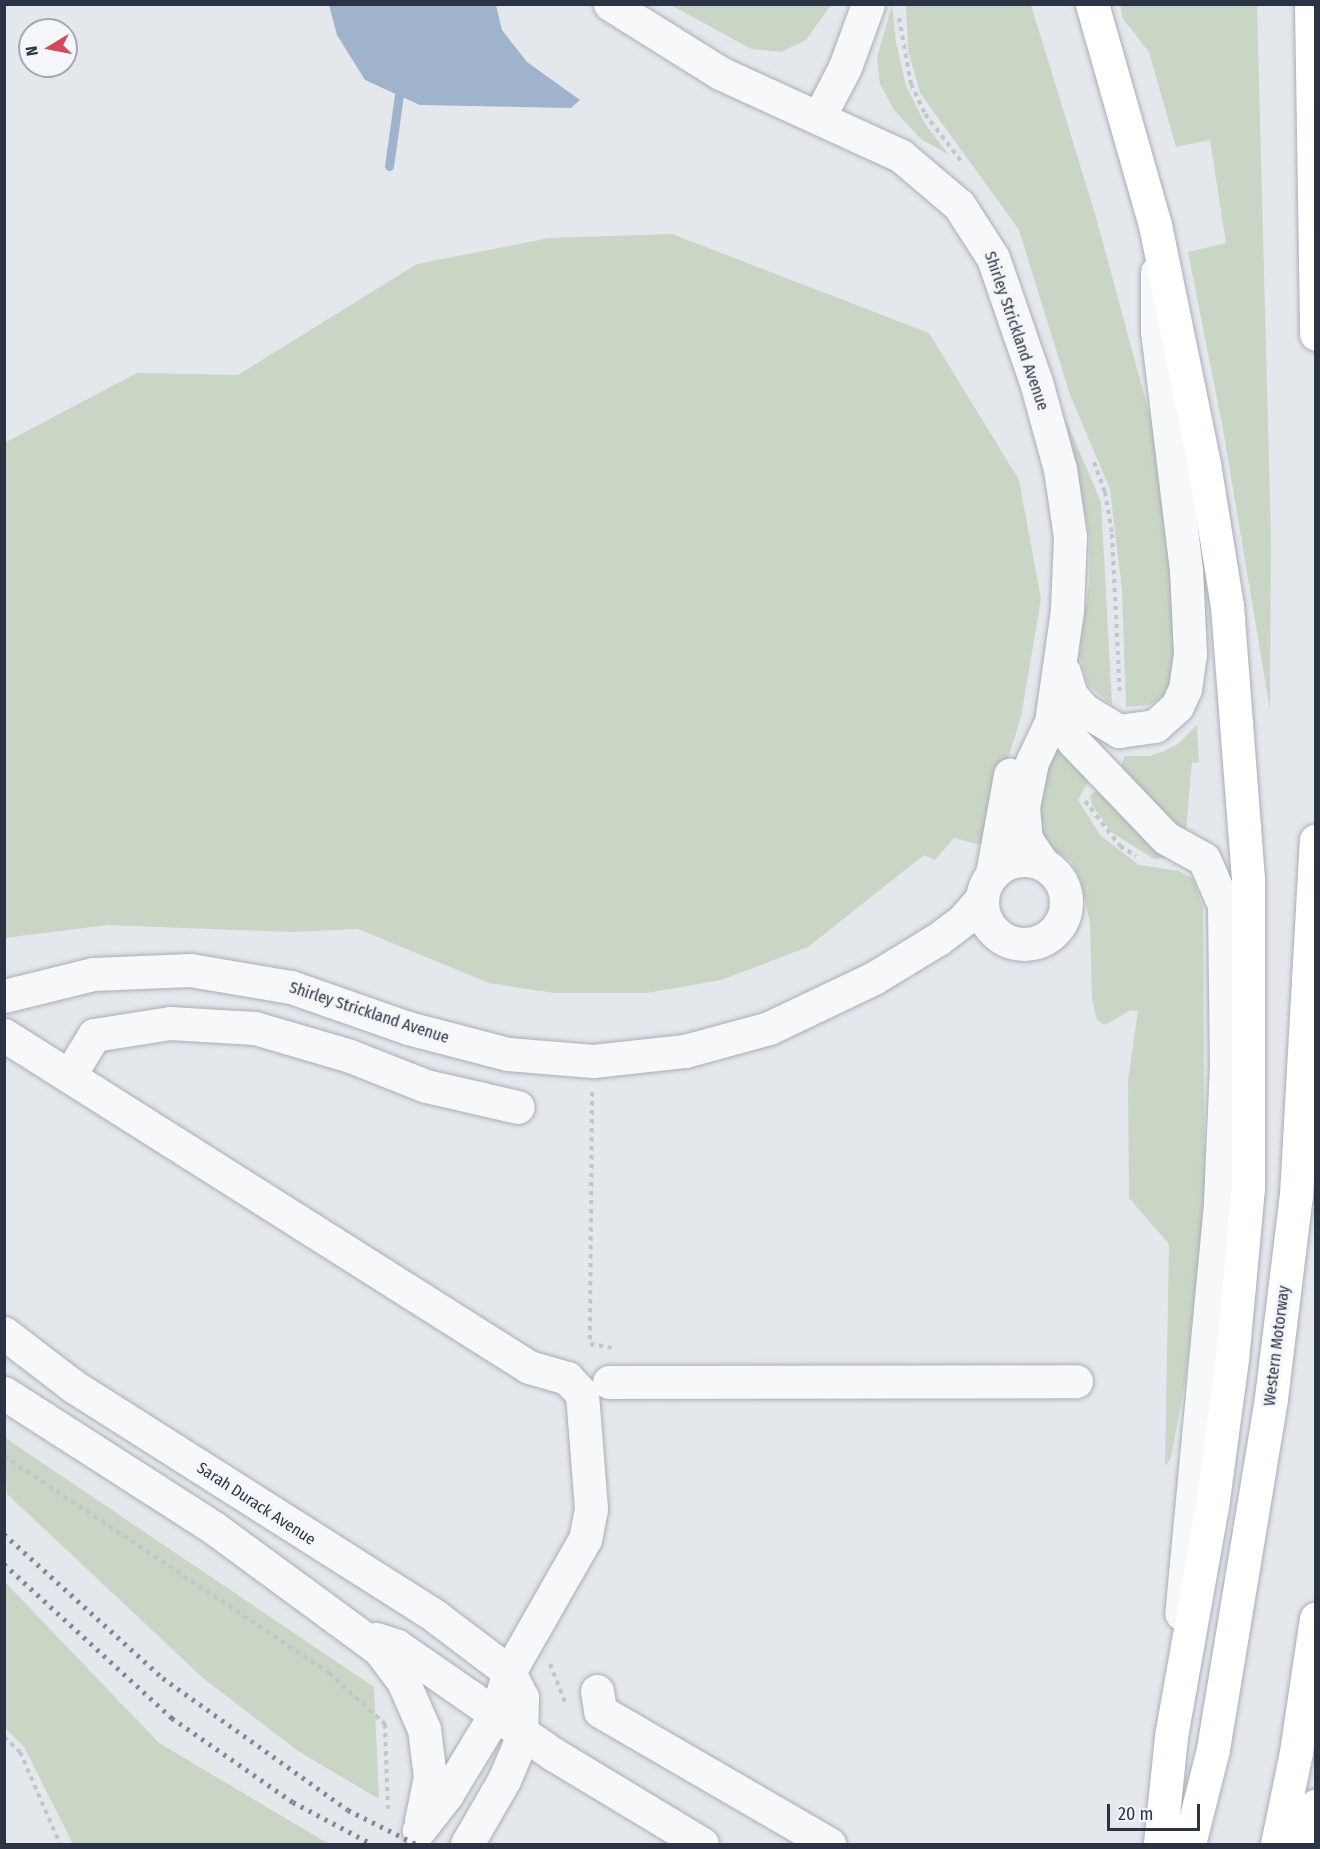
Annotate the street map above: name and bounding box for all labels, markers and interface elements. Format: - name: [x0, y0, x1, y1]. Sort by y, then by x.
- north arrow: [18, 18, 78, 78]
- text: N: [22, 44, 42, 57]
- street label: Shirley Strickland Avenue: [980, 249, 1052, 413]
- street label: Shirley Strickland Avenue: [287, 978, 451, 1048]
- street label: Western Motorway: [1260, 1285, 1294, 1407]
- street label: Sarah Durack Avenue: [193, 1458, 319, 1550]
- scale bar: [1110, 1792, 1203, 1830]
- text: 20 m: [1118, 1803, 1153, 1825]

